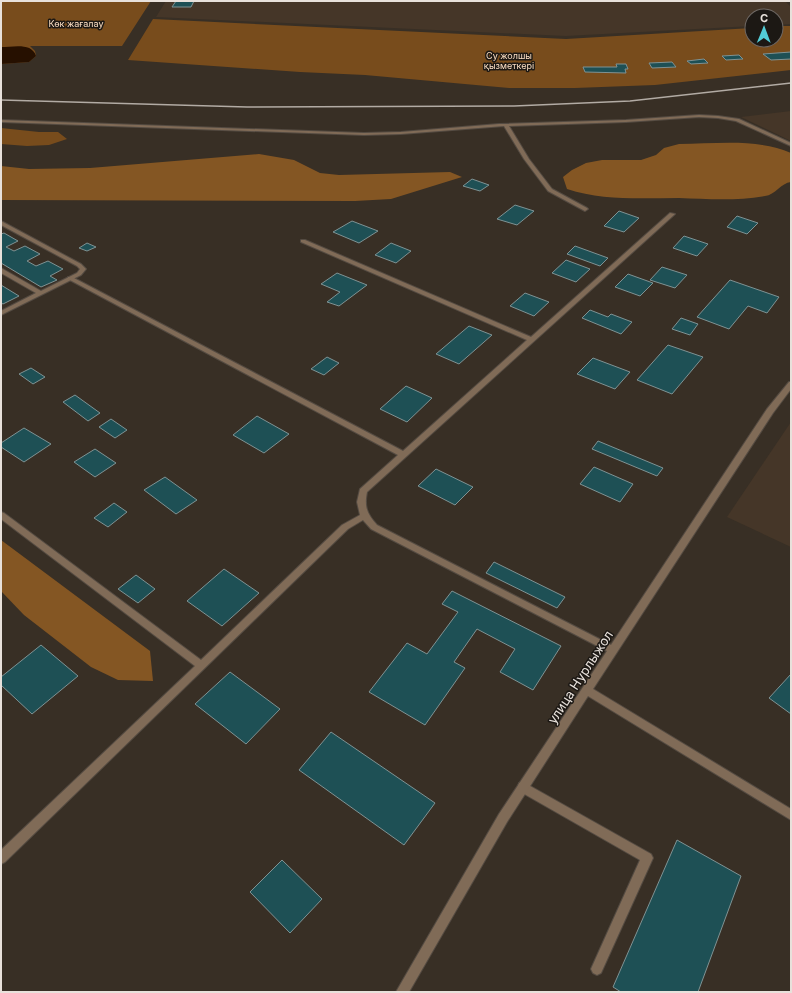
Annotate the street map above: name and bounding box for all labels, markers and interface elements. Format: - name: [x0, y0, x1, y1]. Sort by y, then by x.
- north arrow: [744, 8, 784, 48]
- text: С: [760, 11, 768, 25]
- park label: Көк жағалау: [49, 18, 103, 29]
- park label: Су жолшы қызметкері: [484, 50, 534, 71]
- street label: улица Нурлыжол: [544, 627, 616, 727]

